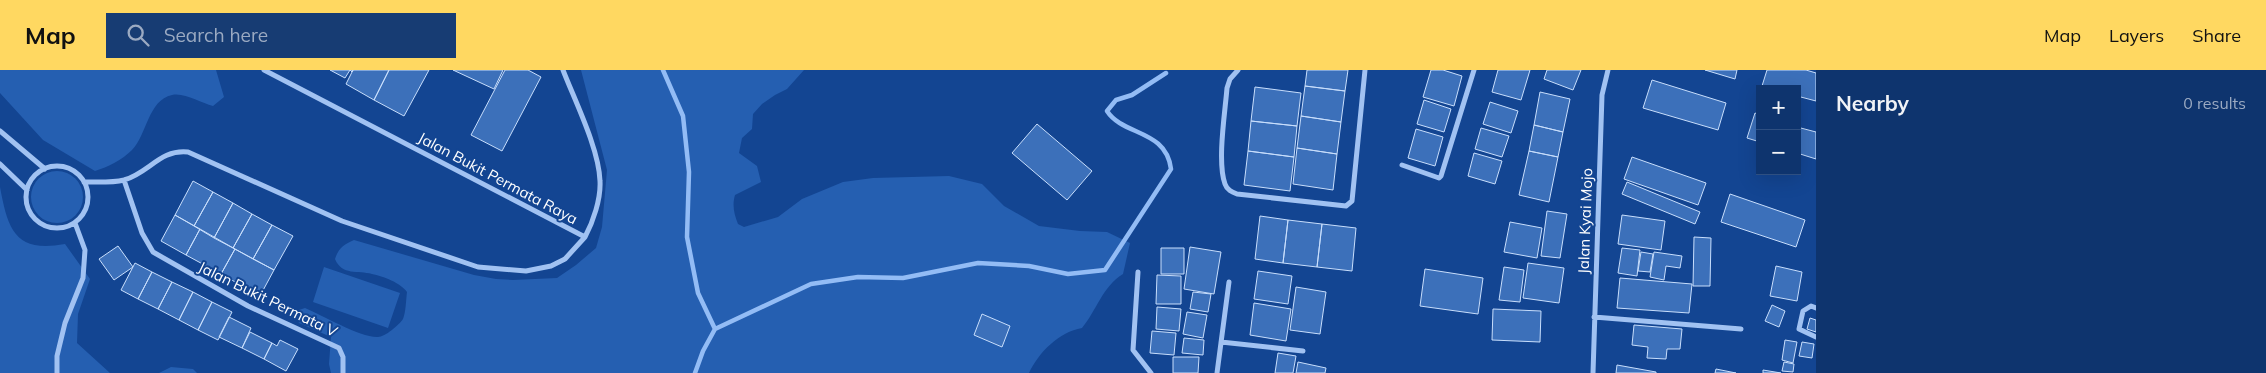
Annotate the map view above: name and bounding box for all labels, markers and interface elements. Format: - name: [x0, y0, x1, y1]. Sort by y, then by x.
- search box: [106, 13, 456, 58]
- text: Map: [25, 20, 76, 50]
- icon: search: [124, 21, 152, 49]
- text: Search here: [164, 23, 268, 47]
- text: Map: [2044, 24, 2081, 47]
- text: Layers: [2109, 24, 2164, 47]
- text: Share: [2192, 24, 2241, 47]
- map controls: [1756, 85, 1801, 175]
- button: +: [1756, 85, 1801, 130]
- text: Nearby: [1836, 90, 1909, 116]
- text: 0 results: [2183, 93, 2246, 113]
- street label: Jalan Bukit Permata Raya: [415, 128, 581, 228]
- button: −: [1756, 130, 1801, 175]
- street label: Jalan Kyai Mojo: [1574, 168, 1596, 274]
- street label: Jalan Bukit Permata V: [195, 257, 341, 341]

